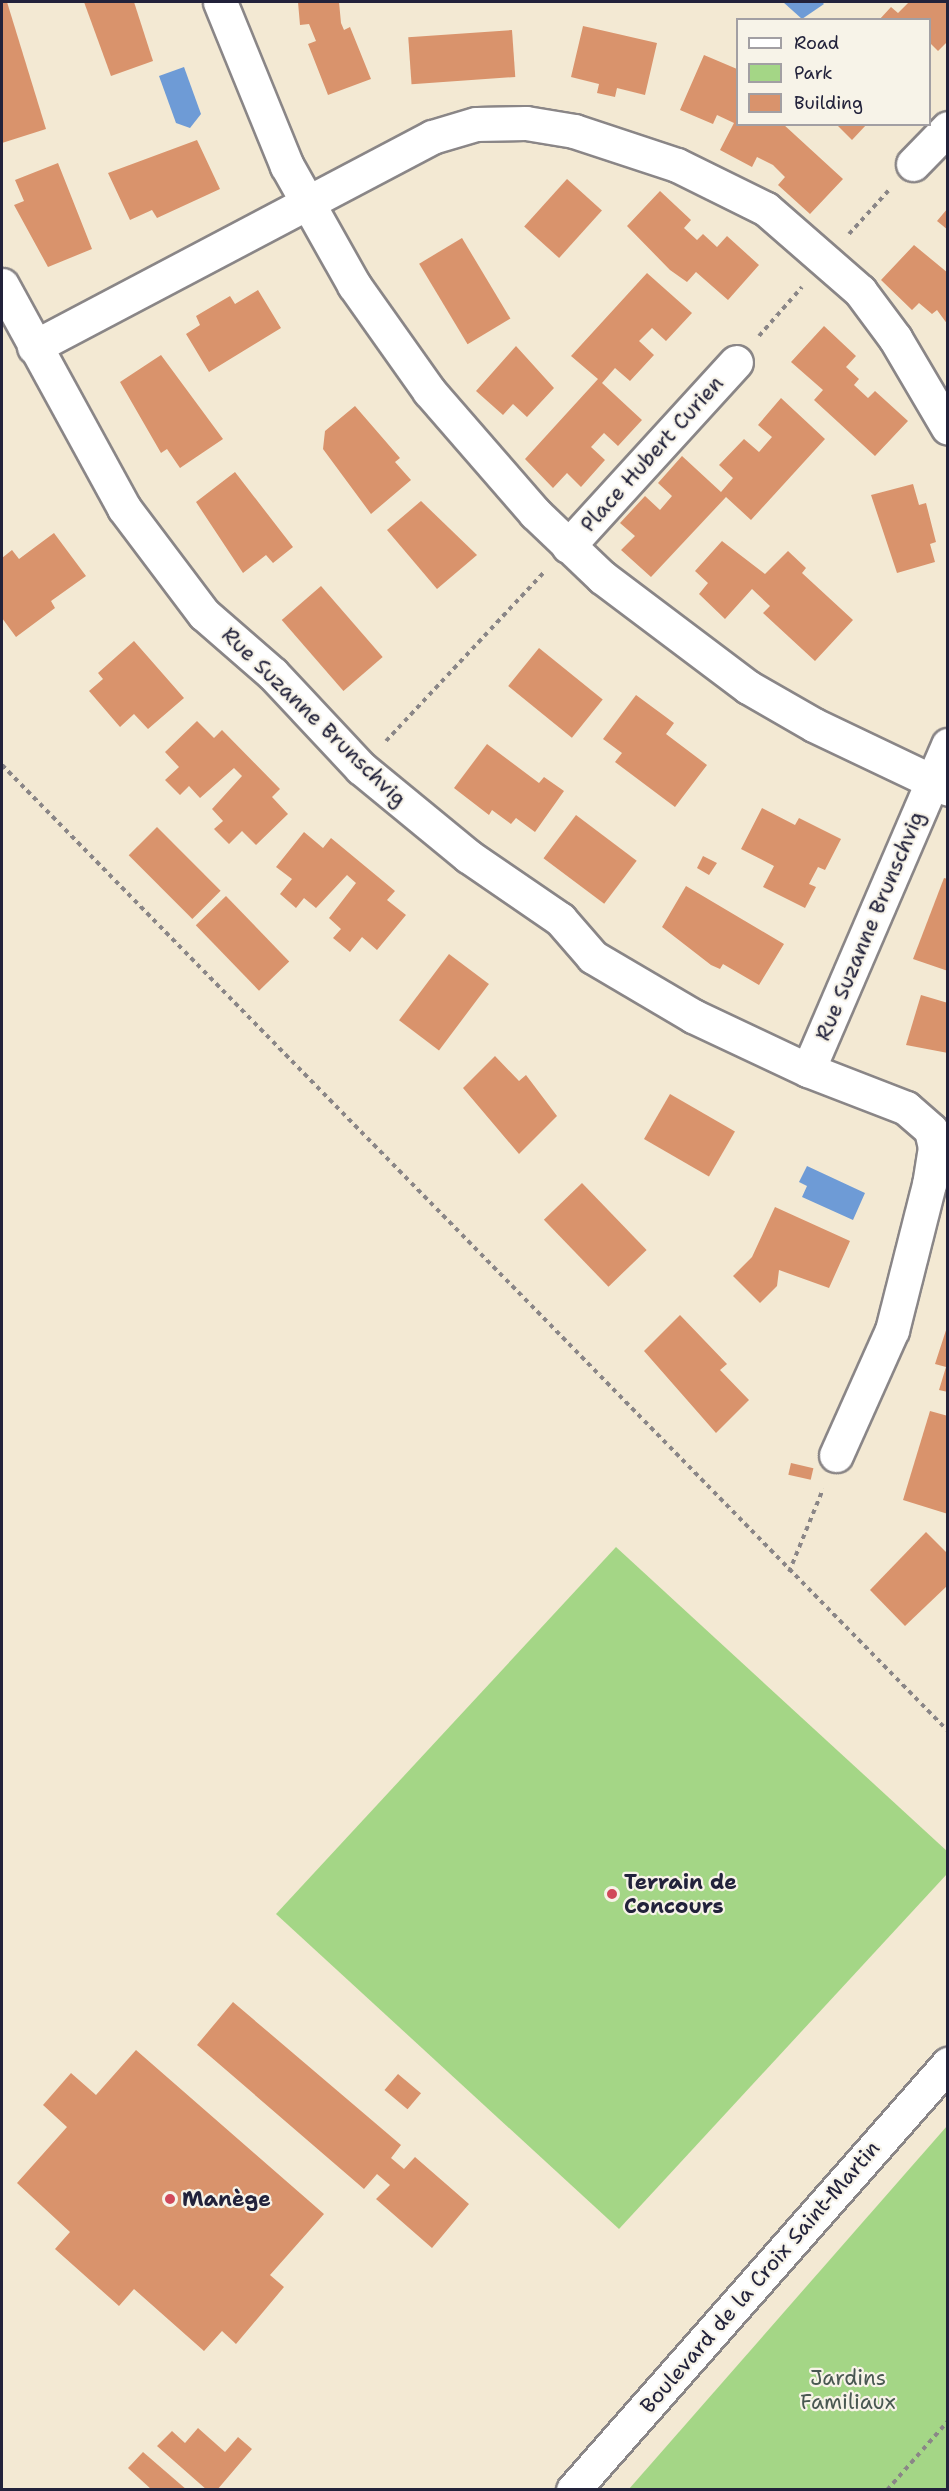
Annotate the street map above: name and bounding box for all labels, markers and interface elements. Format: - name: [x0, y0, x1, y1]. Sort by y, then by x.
- legend: [736, 18, 931, 126]
- text: Road: [794, 31, 839, 55]
- text: Park: [794, 61, 833, 85]
- text: Building: [794, 91, 863, 115]
- street label: Place Hubert Curien: [575, 371, 729, 537]
- street label: Rue Suzanne Brunschvig: [217, 622, 411, 812]
- street label: Rue Suzanne Brunschvig: [810, 808, 930, 1044]
- place label: Terrain de Concours: [624, 1869, 737, 1919]
- marker: Terrain de Concours: [605, 1887, 619, 1901]
- street label: Boulevard de la Croix Saint-Martin: [635, 2136, 885, 2418]
- place label: Manège: [182, 2186, 271, 2212]
- marker: Manège: [163, 2192, 177, 2206]
- park label: Jardins Familiaux: [800, 2365, 896, 2415]

